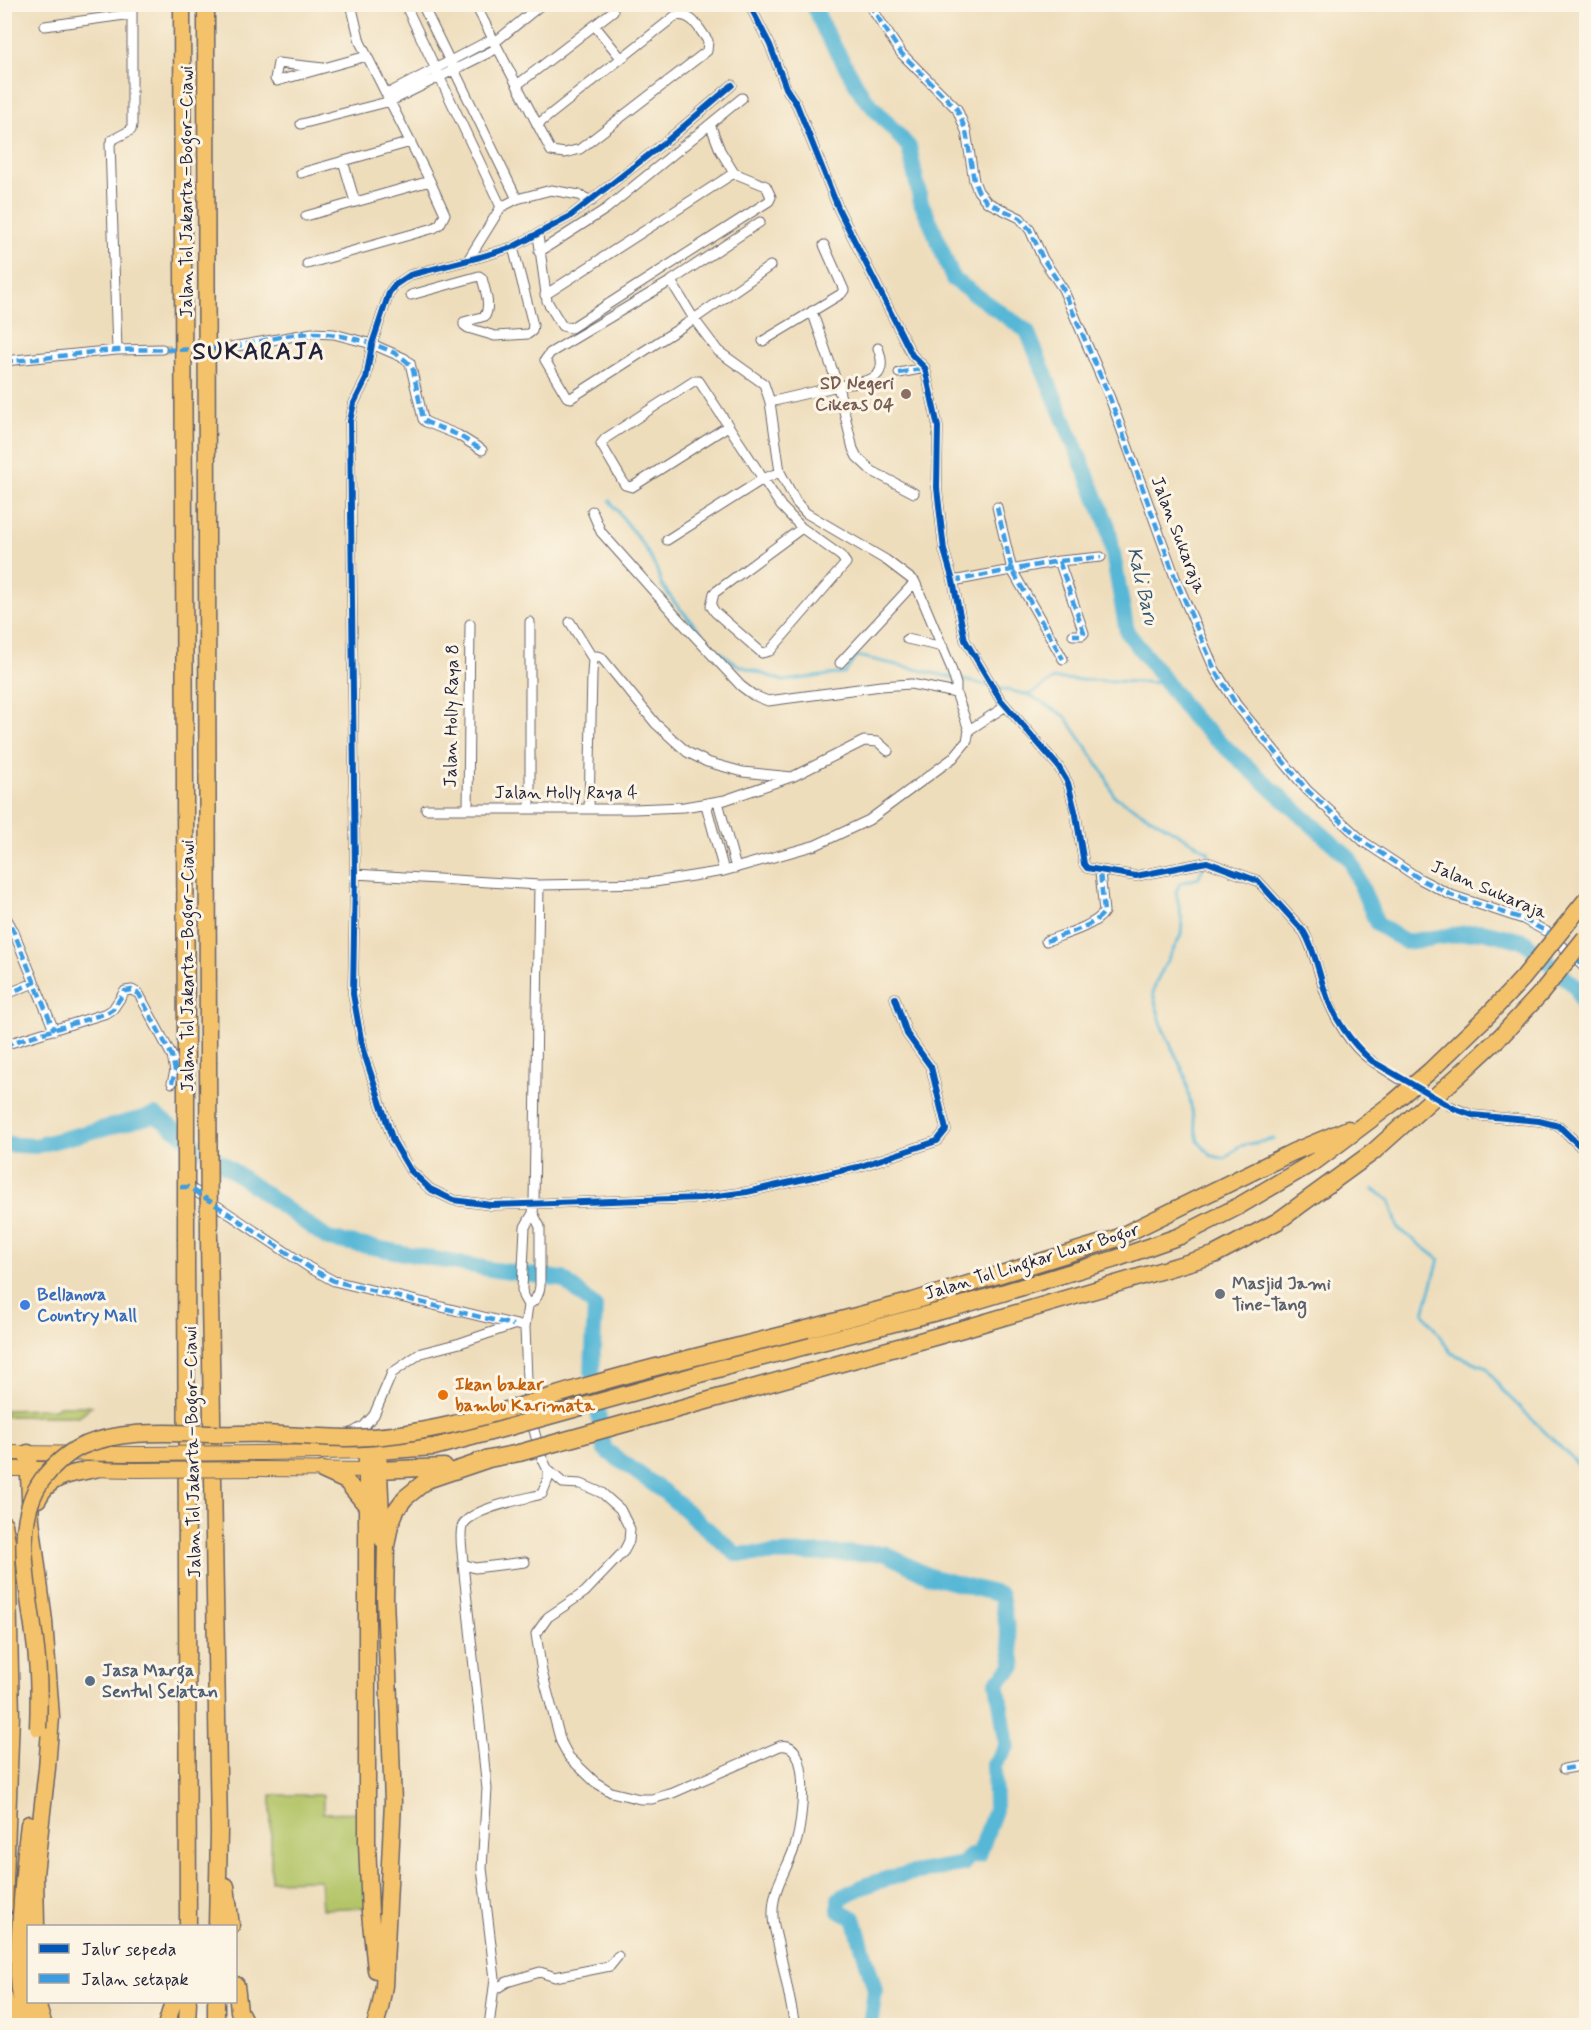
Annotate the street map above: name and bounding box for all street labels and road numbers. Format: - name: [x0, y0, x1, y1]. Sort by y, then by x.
- street label: Jalan Tol Jakarta–Bogor–Ciawi: [175, 66, 201, 318]
- street label: Jalan Sukaraja: [1145, 473, 1211, 597]
- street label: Jalan Holly Raya 8: [439, 644, 465, 788]
- street label: Jalan Holly Raya 4: [494, 781, 638, 805]
- street label: Jalan Tol Jakarta–Bogor–Ciawi: [176, 840, 202, 1092]
- street label: Jalan Sukaraja: [1427, 855, 1551, 925]
- street label: Jalan Tol Lingkar Luar Bogor: [922, 1218, 1143, 1308]
- street label: Jalan Tol Jakarta–Bogor–Ciawi: [179, 1326, 209, 1578]

